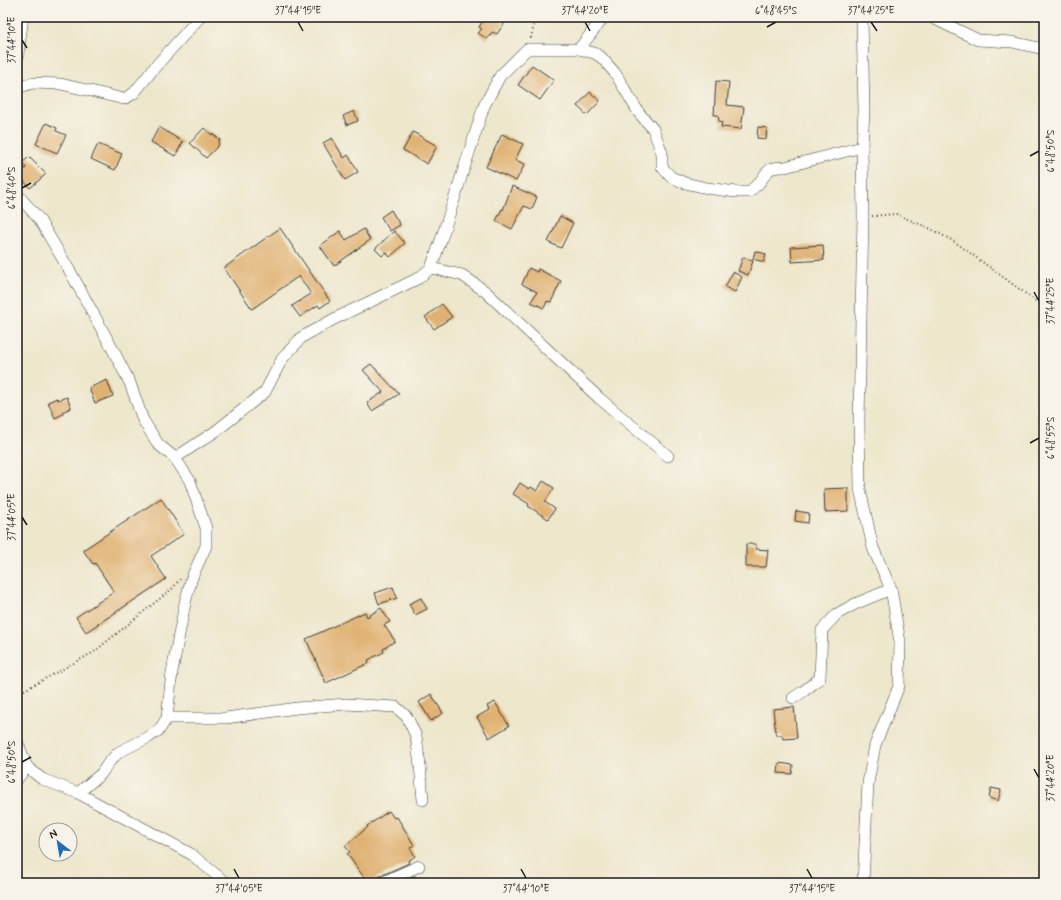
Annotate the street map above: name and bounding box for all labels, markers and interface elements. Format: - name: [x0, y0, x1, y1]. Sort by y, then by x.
- text: 37°44'15"E: [275, 4, 321, 18]
- text: 37°44'20"E: [561, 4, 609, 18]
- text: 6°48'45"S: [755, 4, 798, 18]
- text: 37°44'25"E: [848, 4, 894, 18]
- text: 37°44'10"E: [5, 17, 19, 63]
- text: 6°48'50"S: [1044, 129, 1058, 172]
- text: 6°48'40"S: [5, 166, 19, 209]
- text: 37°44'25"E: [1044, 278, 1058, 324]
- text: 6°48'55"S: [1044, 416, 1058, 459]
- text: 37°44'05"E: [5, 493, 19, 541]
- text: 6°48'50"S: [5, 740, 19, 783]
- text: 37°44'20"E: [1044, 754, 1058, 802]
- north arrow: [38, 822, 78, 862]
- text: N: [47, 826, 60, 842]
- text: 37°44'05"E: [215, 882, 263, 896]
- text: 37°44'10"E: [503, 882, 549, 896]
- text: 37°44'15"E: [789, 882, 835, 896]

